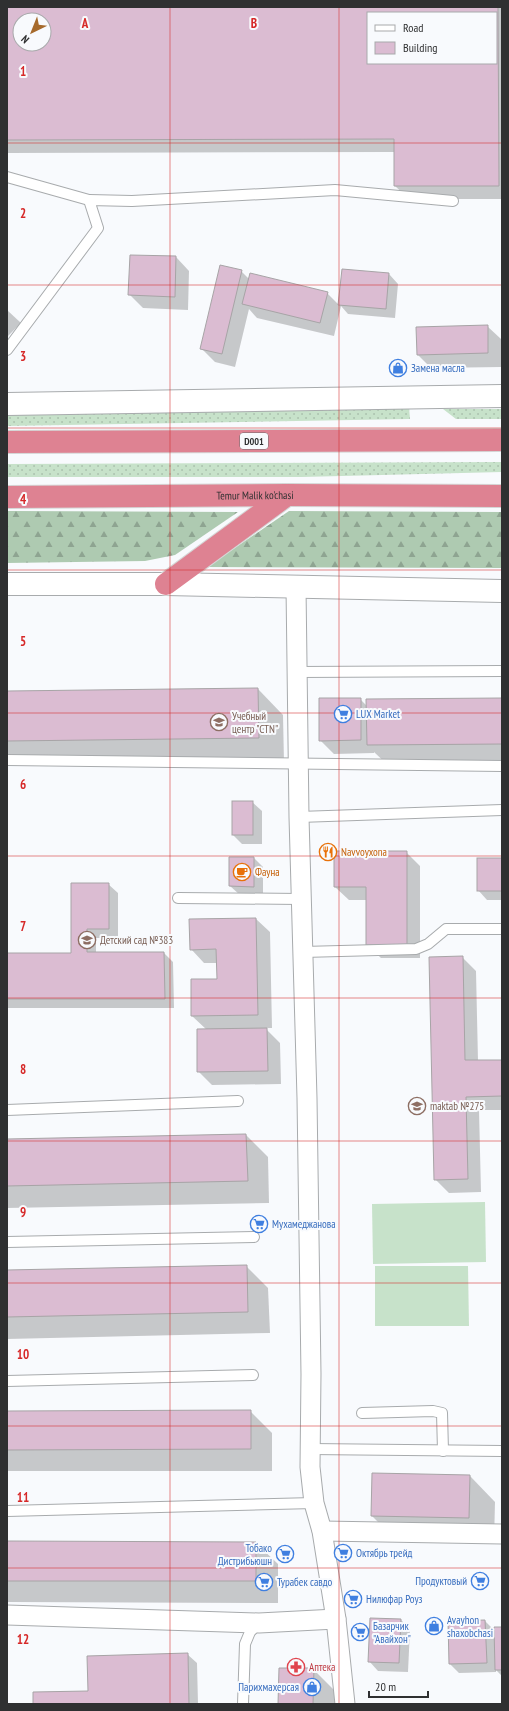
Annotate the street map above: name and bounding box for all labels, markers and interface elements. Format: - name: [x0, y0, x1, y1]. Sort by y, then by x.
- north arrow: [12, 12, 52, 52]
- legend: [367, 12, 497, 64]
- text: A: [81, 15, 89, 32]
- text: B: [251, 15, 257, 32]
- text: Road: [403, 20, 423, 35]
- text: N: [18, 32, 32, 46]
- text: Building: [403, 40, 438, 55]
- text: 1: [20, 63, 26, 80]
- text: 2: [20, 205, 26, 222]
- text: 3: [20, 348, 26, 365]
- shop icon: Замена масла: [388, 358, 408, 378]
- place label: Замена масла: [411, 361, 465, 375]
- road number: D001: [240, 433, 268, 449]
- street label: Temur Malik ko'chasi: [216, 488, 294, 503]
- text: 4: [20, 491, 27, 508]
- text: 5: [20, 633, 26, 650]
- supermarket icon: LUX Market: [333, 704, 353, 724]
- place label: LUX Market: [356, 707, 400, 721]
- place label: Учебный центр "CTN": [232, 709, 278, 736]
- school or university icon: Учебный центр "CTN": [209, 712, 229, 732]
- text: 6: [20, 776, 26, 793]
- restaurant icon: Navvoyxona: [318, 842, 338, 862]
- place label: Navvoyxona: [341, 845, 387, 859]
- cafe icon: Фауна: [232, 862, 252, 882]
- place label: Фауна: [255, 865, 280, 879]
- text: 7: [20, 918, 26, 935]
- school or university icon: Детский сад №383: [77, 930, 97, 950]
- place label: Детский сад №383: [100, 933, 173, 947]
- text: 8: [20, 1061, 26, 1078]
- school or university icon: maktab №275: [407, 1096, 427, 1116]
- place label: maktab №275: [430, 1099, 484, 1113]
- text: 9: [20, 1204, 26, 1221]
- supermarket icon: Мухамеджанова: [249, 1214, 269, 1234]
- place label: Мухамеджанова: [272, 1217, 336, 1231]
- text: 10: [17, 1346, 29, 1363]
- text: 11: [17, 1489, 29, 1506]
- place label: Тобако Дистрибьюшн: [218, 1541, 272, 1568]
- supermarket icon: Октябрь трейд: [333, 1543, 353, 1563]
- supermarket icon: Тобако Дистрибьюшн: [275, 1544, 295, 1564]
- place label: Октябрь трейд: [356, 1546, 412, 1560]
- supermarket icon: Продуктовый: [470, 1571, 490, 1591]
- supermarket icon: Турабек савдо: [254, 1572, 274, 1592]
- place label: Продуктовый: [415, 1574, 467, 1588]
- place label: Турабек савдо: [277, 1575, 333, 1589]
- supermarket icon: Нилюфар Роуз: [343, 1589, 363, 1609]
- place label: Нилюфар Роуз: [366, 1592, 423, 1606]
- place label: Avayhon shaxobchasi: [447, 1613, 493, 1640]
- shop icon: Avayhon shaxobchasi: [424, 1616, 444, 1636]
- place label: Базарчик "Авайхон": [373, 1619, 411, 1646]
- supermarket icon: Базарчик "Авайхон": [350, 1622, 370, 1642]
- text: 12: [17, 1631, 29, 1648]
- pharmacy icon: Аптека: [286, 1657, 306, 1677]
- place label: Аптека: [309, 1660, 336, 1674]
- scale bar: [369, 1673, 428, 1699]
- shop icon: Парихмахерсая: [302, 1677, 322, 1697]
- text: 20 m: [375, 1679, 396, 1694]
- place label: Парихмахерсая: [238, 1680, 299, 1694]

